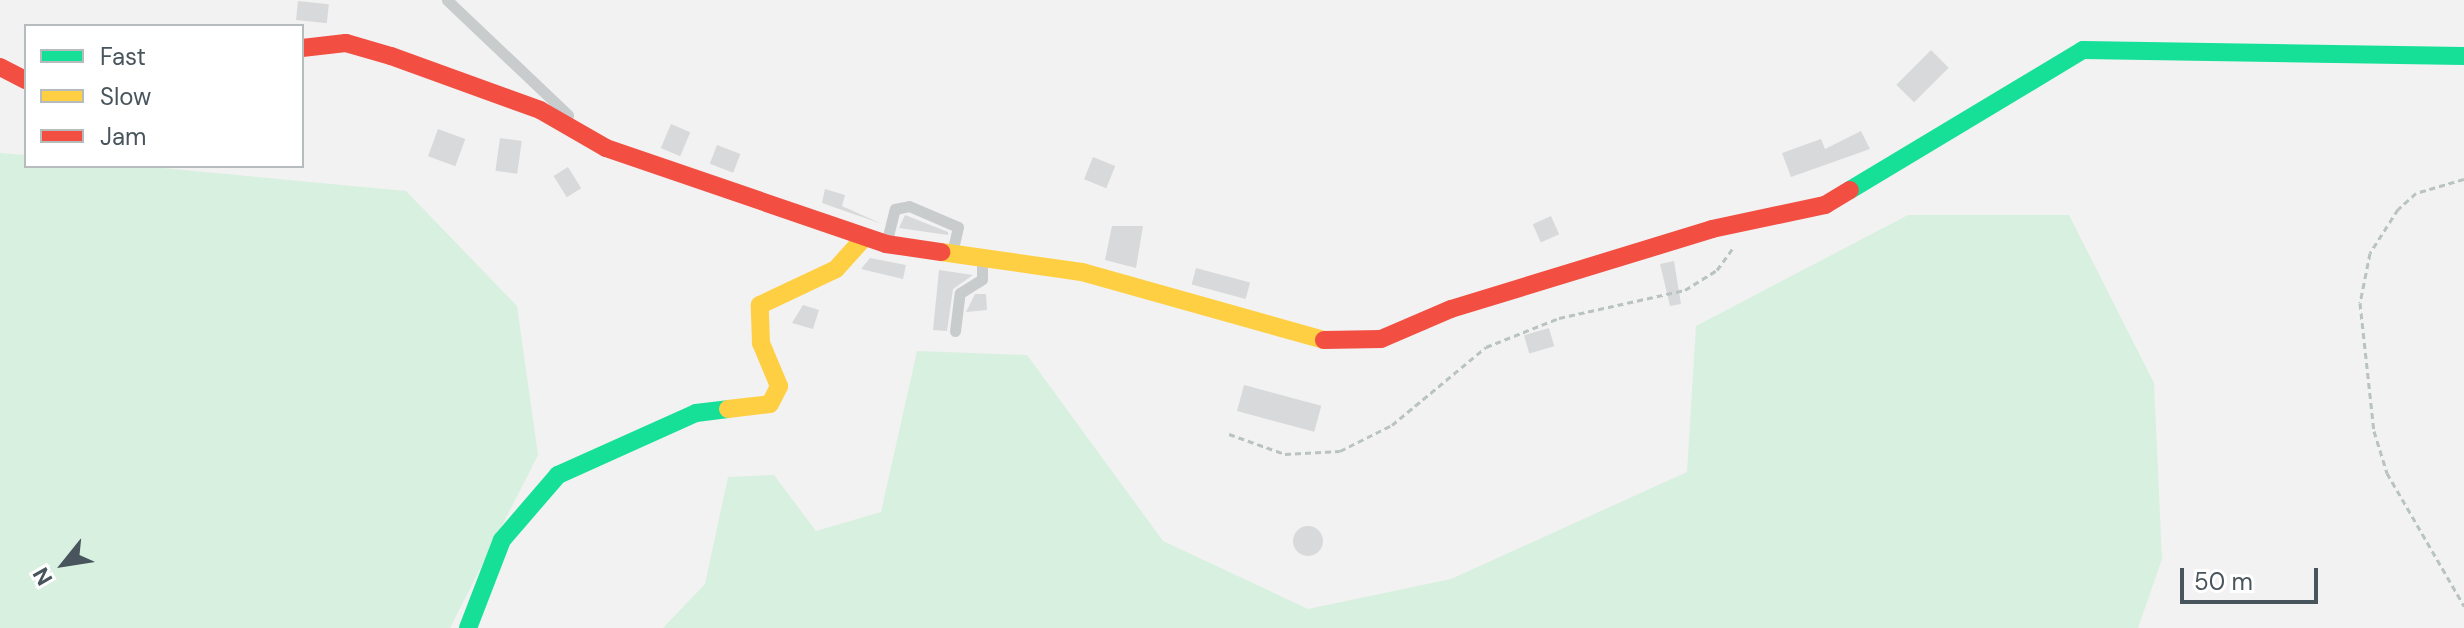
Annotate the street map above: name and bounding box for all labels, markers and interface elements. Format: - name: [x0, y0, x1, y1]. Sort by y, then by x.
- legend: [24, 24, 304, 168]
- text: Fast: [100, 41, 146, 72]
- text: Slow: [100, 81, 151, 112]
- text: Jam: [100, 121, 146, 152]
- north arrow: [24, 524, 104, 604]
- scale bar: [2184, 552, 2322, 602]
- text: N: [26, 562, 59, 590]
- text: 50 m: [2194, 566, 2253, 597]

